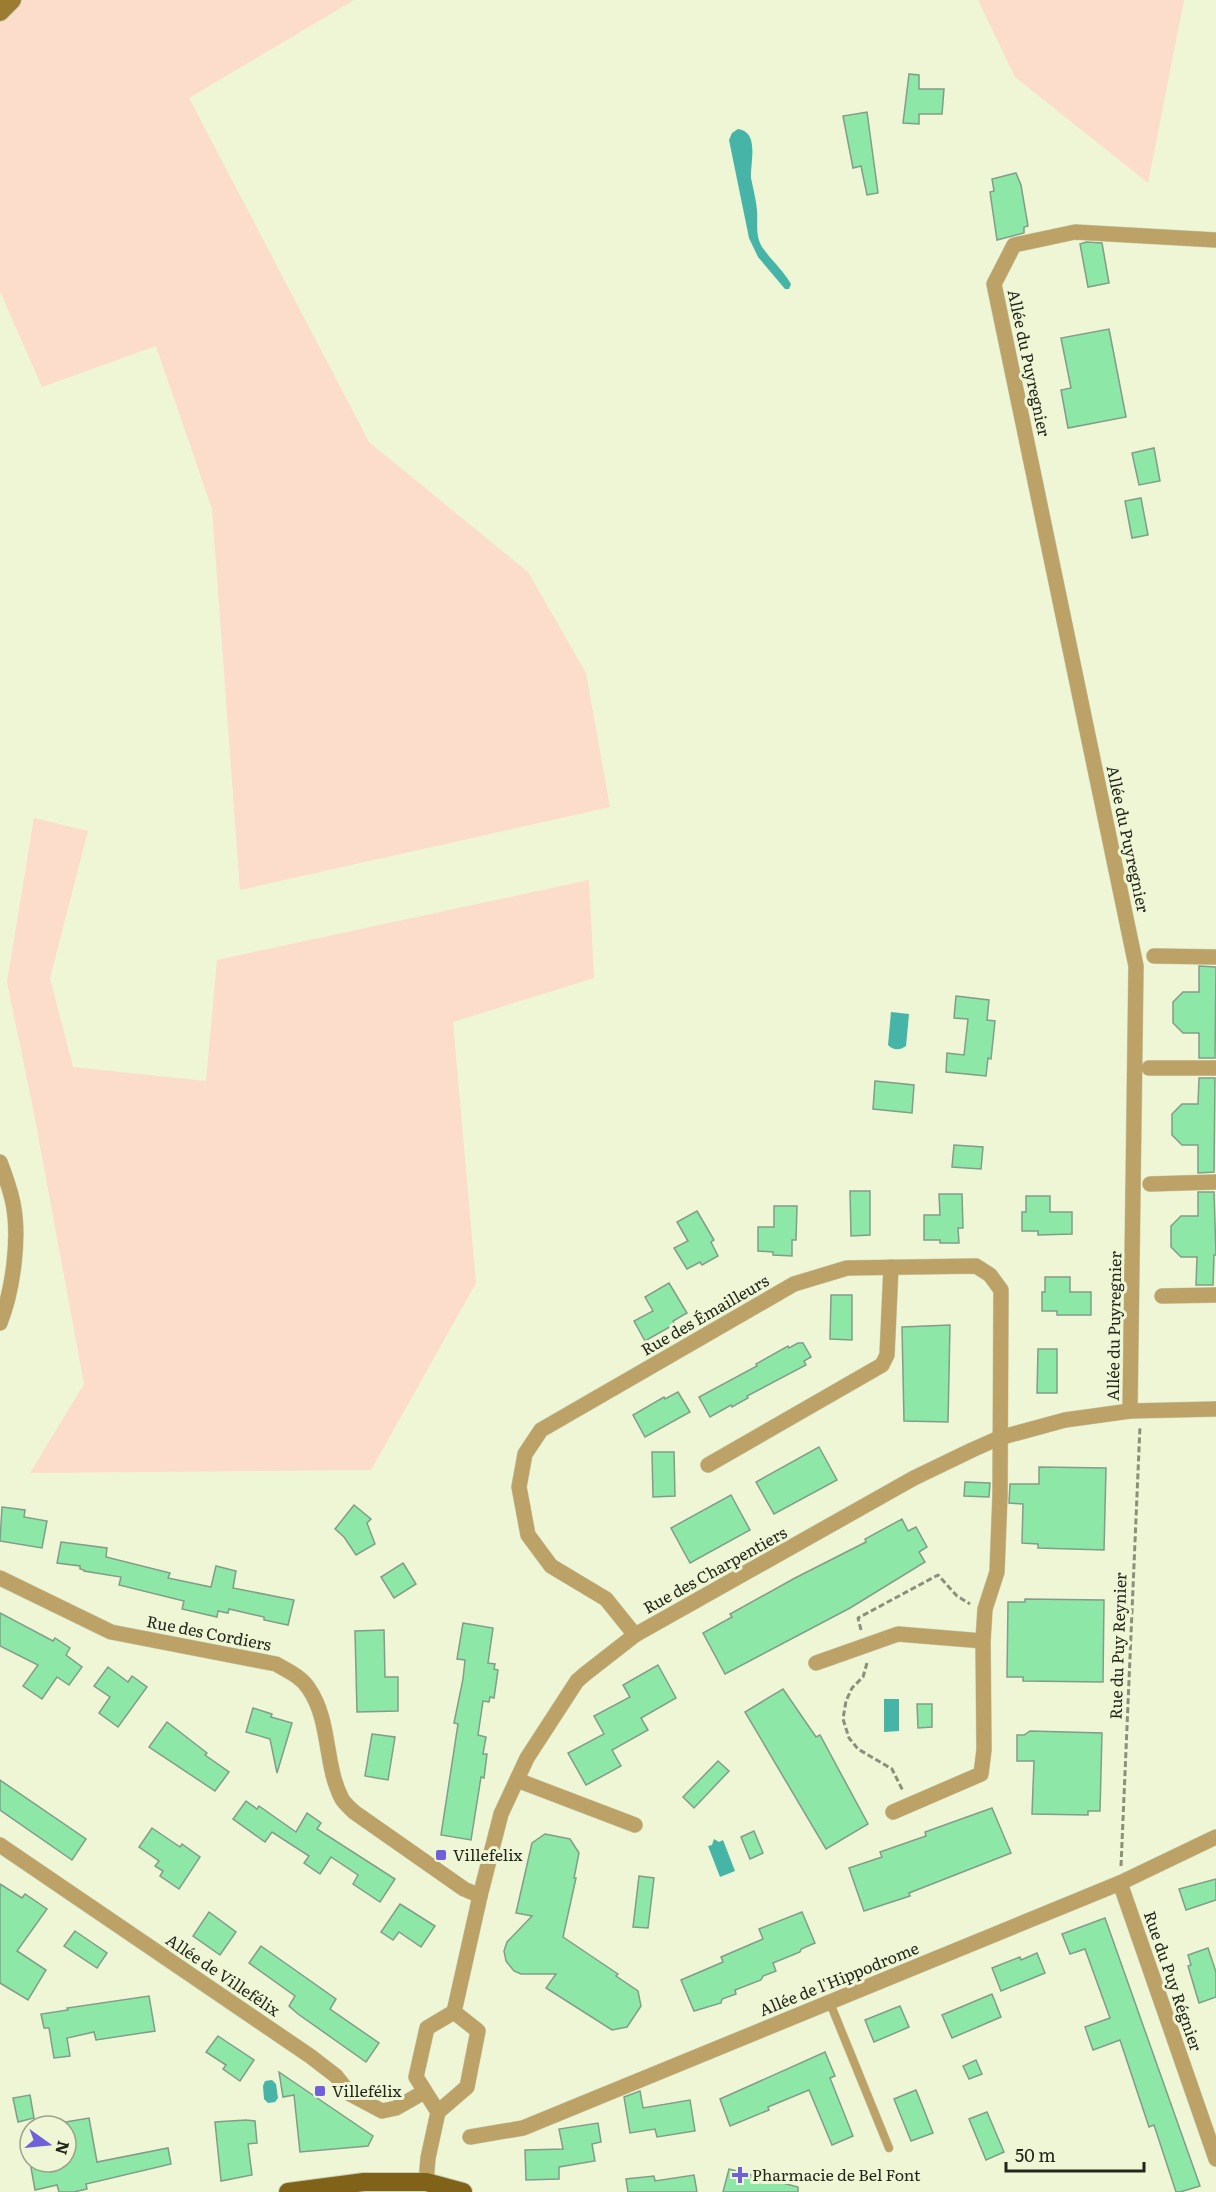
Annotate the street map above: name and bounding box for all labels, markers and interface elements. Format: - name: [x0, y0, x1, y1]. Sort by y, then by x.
- street label: Allée du Puyregnier: [1003, 287, 1057, 439]
- street label: Allée du Puyregnier: [1102, 763, 1156, 915]
- street label: Allée du Puyregnier: [1100, 1250, 1126, 1401]
- street label: Rue des Émailleurs: [636, 1268, 773, 1361]
- street label: Rue des Charpentiers: [638, 1520, 791, 1619]
- street label: Rue du Puy Reynier: [1102, 1572, 1132, 1720]
- street label: Rue des Cordiers: [145, 1608, 274, 1656]
- place label: Villefelix: [453, 1842, 524, 1866]
- marker: Villefelix: [434, 1848, 448, 1862]
- street label: Rue du Puy Régnier: [1139, 1907, 1209, 2055]
- street label: Allée de Villefélix: [162, 1927, 286, 2022]
- street label: Allée de l'Hippodrome: [755, 1935, 922, 2021]
- place label: Villefélix: [332, 2078, 403, 2102]
- marker: Villefélix: [313, 2084, 327, 2098]
- north arrow: [18, 2114, 78, 2174]
- scale bar: [1006, 2135, 1144, 2173]
- text: N: [50, 2139, 77, 2158]
- text: 50 m: [1015, 2141, 1056, 2168]
- place label: Pharmacie de Bel Font: [752, 2162, 921, 2186]
- marker: Pharmacie de Bel Font: [733, 2168, 747, 2182]

